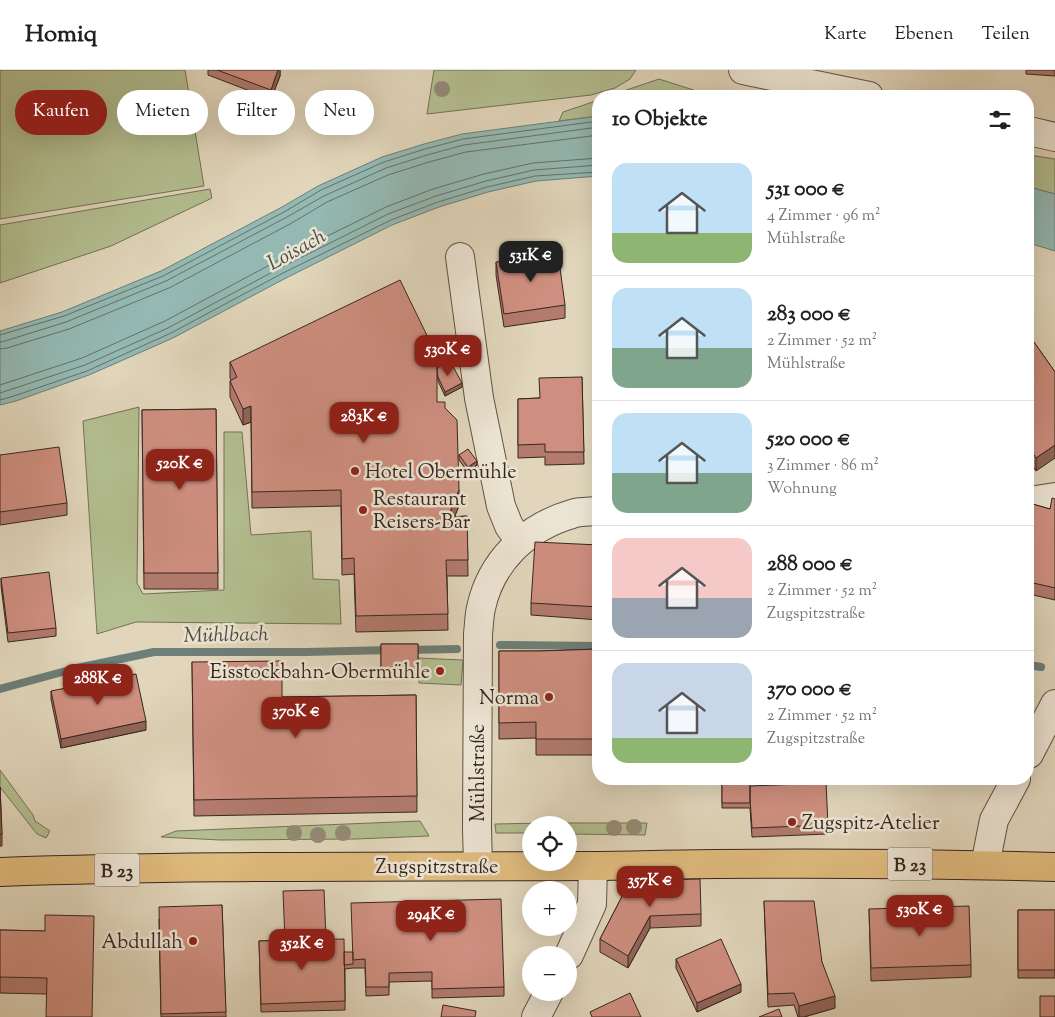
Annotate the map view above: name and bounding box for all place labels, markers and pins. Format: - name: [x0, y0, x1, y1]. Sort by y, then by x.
- pin: 531K €: [490, 240, 572, 283]
- pin: 530K €: [407, 334, 489, 377]
- pin: 283K €: [323, 402, 405, 444]
- pin: 520K €: [139, 448, 221, 491]
- place label: Hotel Obermühle: [365, 459, 517, 488]
- marker: Hotel Obermühle: [349, 465, 361, 477]
- place label: Restaurant Reisers-Bar: [373, 486, 471, 538]
- marker: Restaurant Reisers-Bar: [357, 504, 369, 516]
- place label: Eisstockbahn-Obermühle: [210, 659, 430, 688]
- pin: 288K €: [57, 664, 139, 706]
- marker: Eisstockbahn-Obermühle: [434, 665, 446, 677]
- place label: Norma: [479, 685, 539, 714]
- marker: Norma: [543, 691, 555, 703]
- pin: 370K €: [255, 696, 337, 739]
- place label: Zugspitz-Atelier: [802, 810, 940, 839]
- marker: Zugspitz-Atelier: [786, 816, 798, 828]
- pin: 357K €: [609, 866, 691, 908]
- pin: 530K €: [879, 894, 961, 937]
- pin: 294K €: [390, 900, 472, 942]
- pin: 352K €: [261, 928, 343, 971]
- place label: Abdullah: [101, 929, 183, 958]
- marker: Abdullah: [187, 935, 199, 947]

